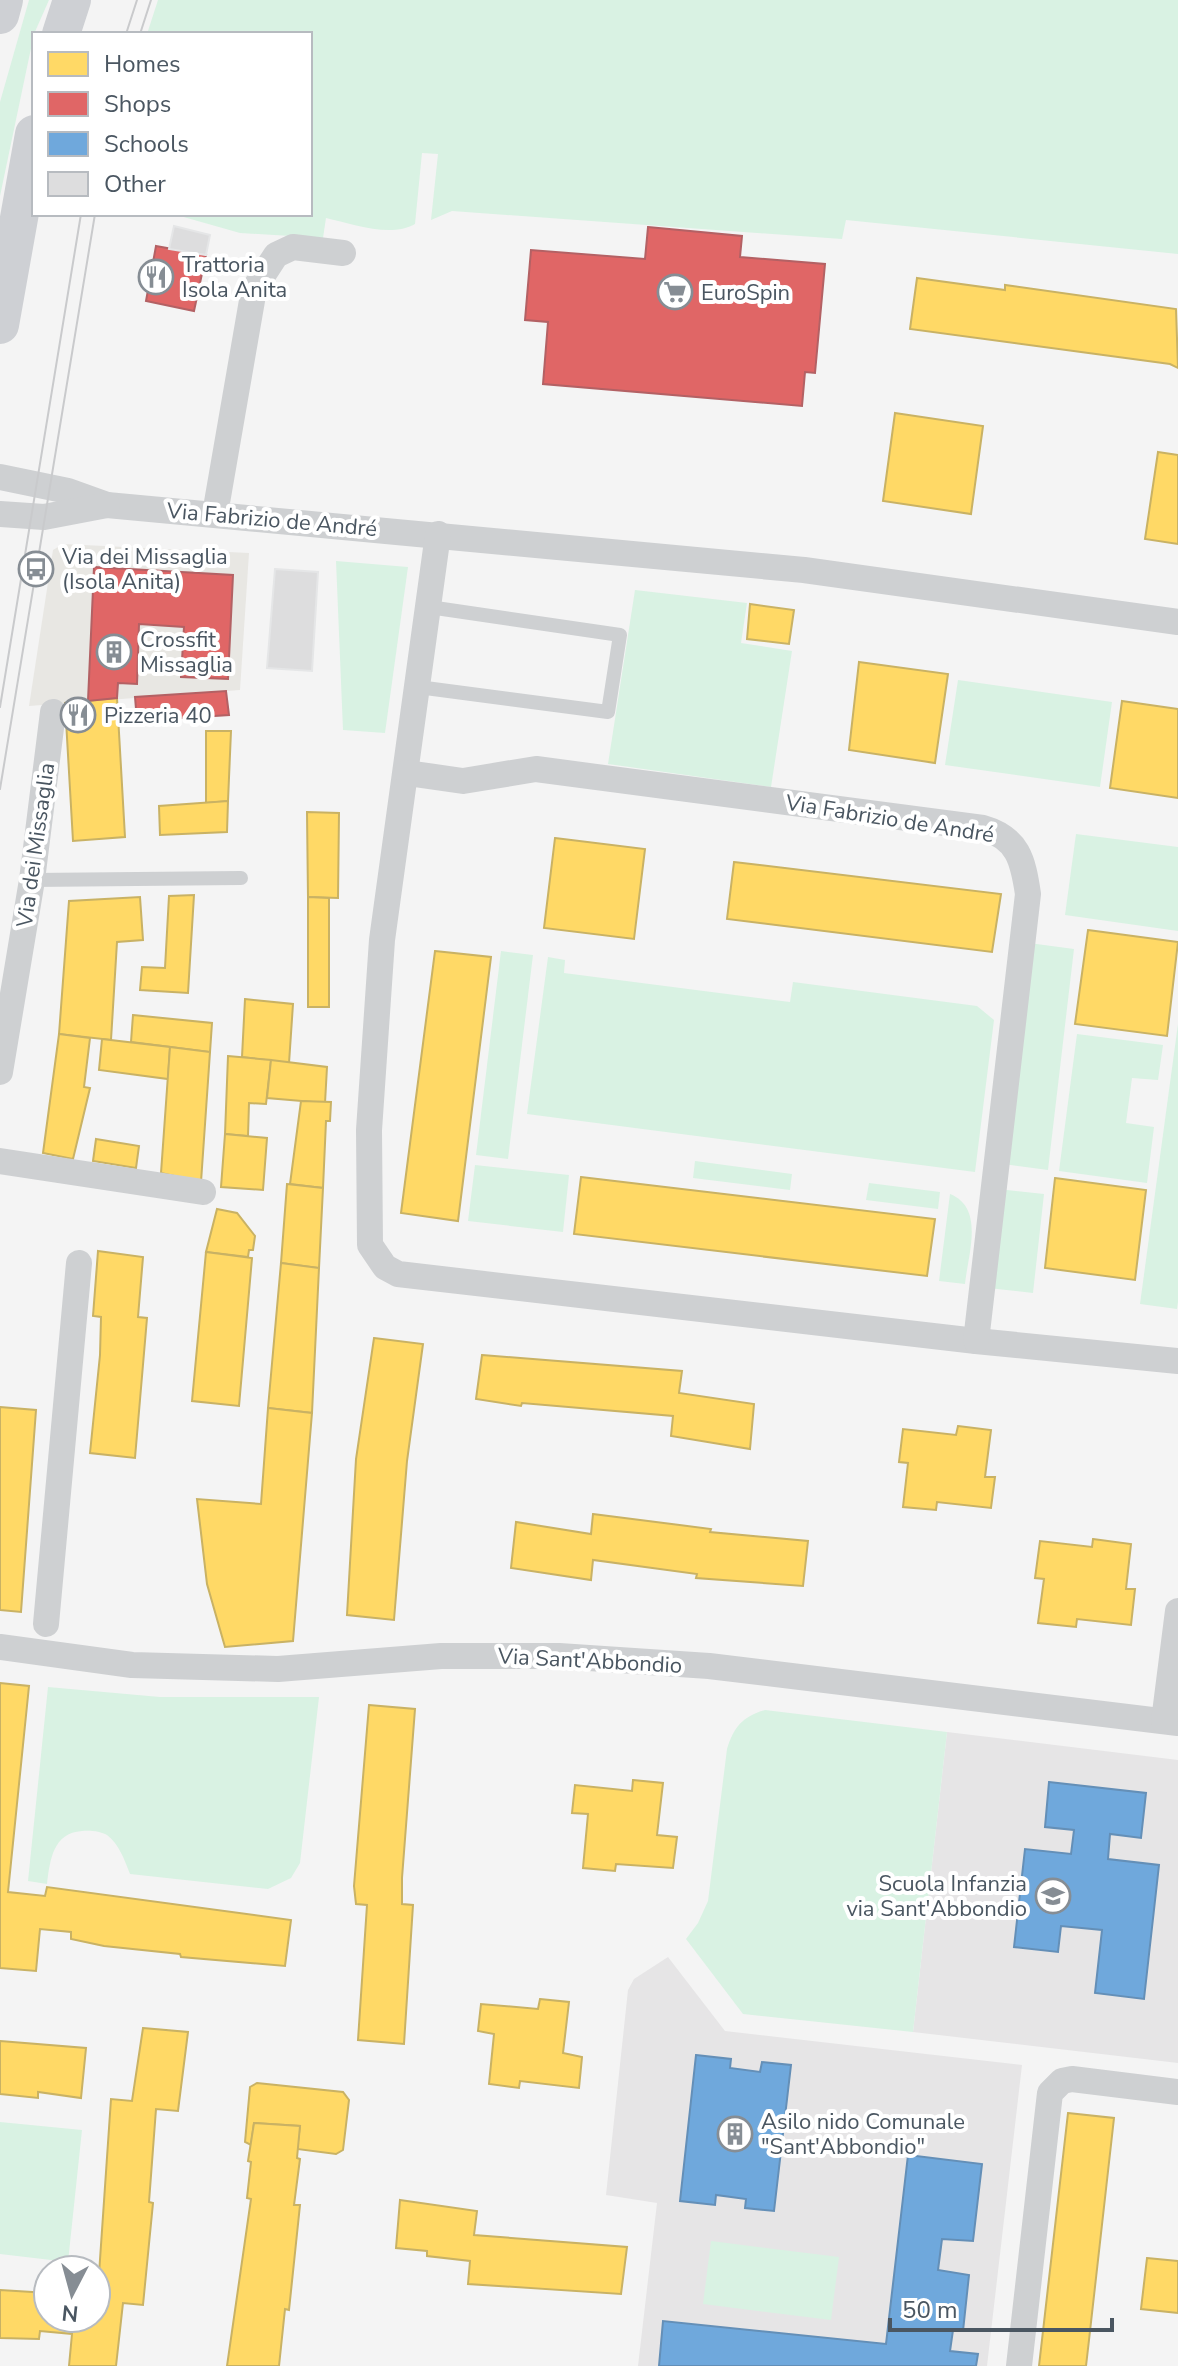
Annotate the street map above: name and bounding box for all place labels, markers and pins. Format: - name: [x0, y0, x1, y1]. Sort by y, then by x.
- place label: Trattoria Isola Anita: [182, 250, 287, 305]
- restaurant icon: Trattoria Isola Anita: [137, 258, 175, 296]
- supermarket icon: EuroSpin: [656, 273, 694, 311]
- place label: EuroSpin: [701, 278, 790, 308]
- place label: Via dei Missaglia (Isola Anita): [61, 542, 228, 597]
- bus stop icon: Via dei Missaglia (Isola Anita): [17, 550, 55, 588]
- place label: Crossfit Missaglia: [140, 625, 233, 680]
- building icon: Crossfit Missaglia: [95, 633, 133, 671]
- restaurant icon: Pizzeria 40: [59, 696, 97, 734]
- place label: Pizzeria 40: [104, 701, 212, 731]
- place label: Scuola Infanzia via Sant'Abbondio: [846, 1869, 1027, 1924]
- school or university icon: Scuola Infanzia via Sant'Abbondio: [1034, 1877, 1072, 1915]
- place label: Asilo nido Comunale "Sant'Abbondio": [761, 2107, 965, 2162]
- building icon: Asilo nido Comunale "Sant'Abbondio": [716, 2115, 754, 2153]

